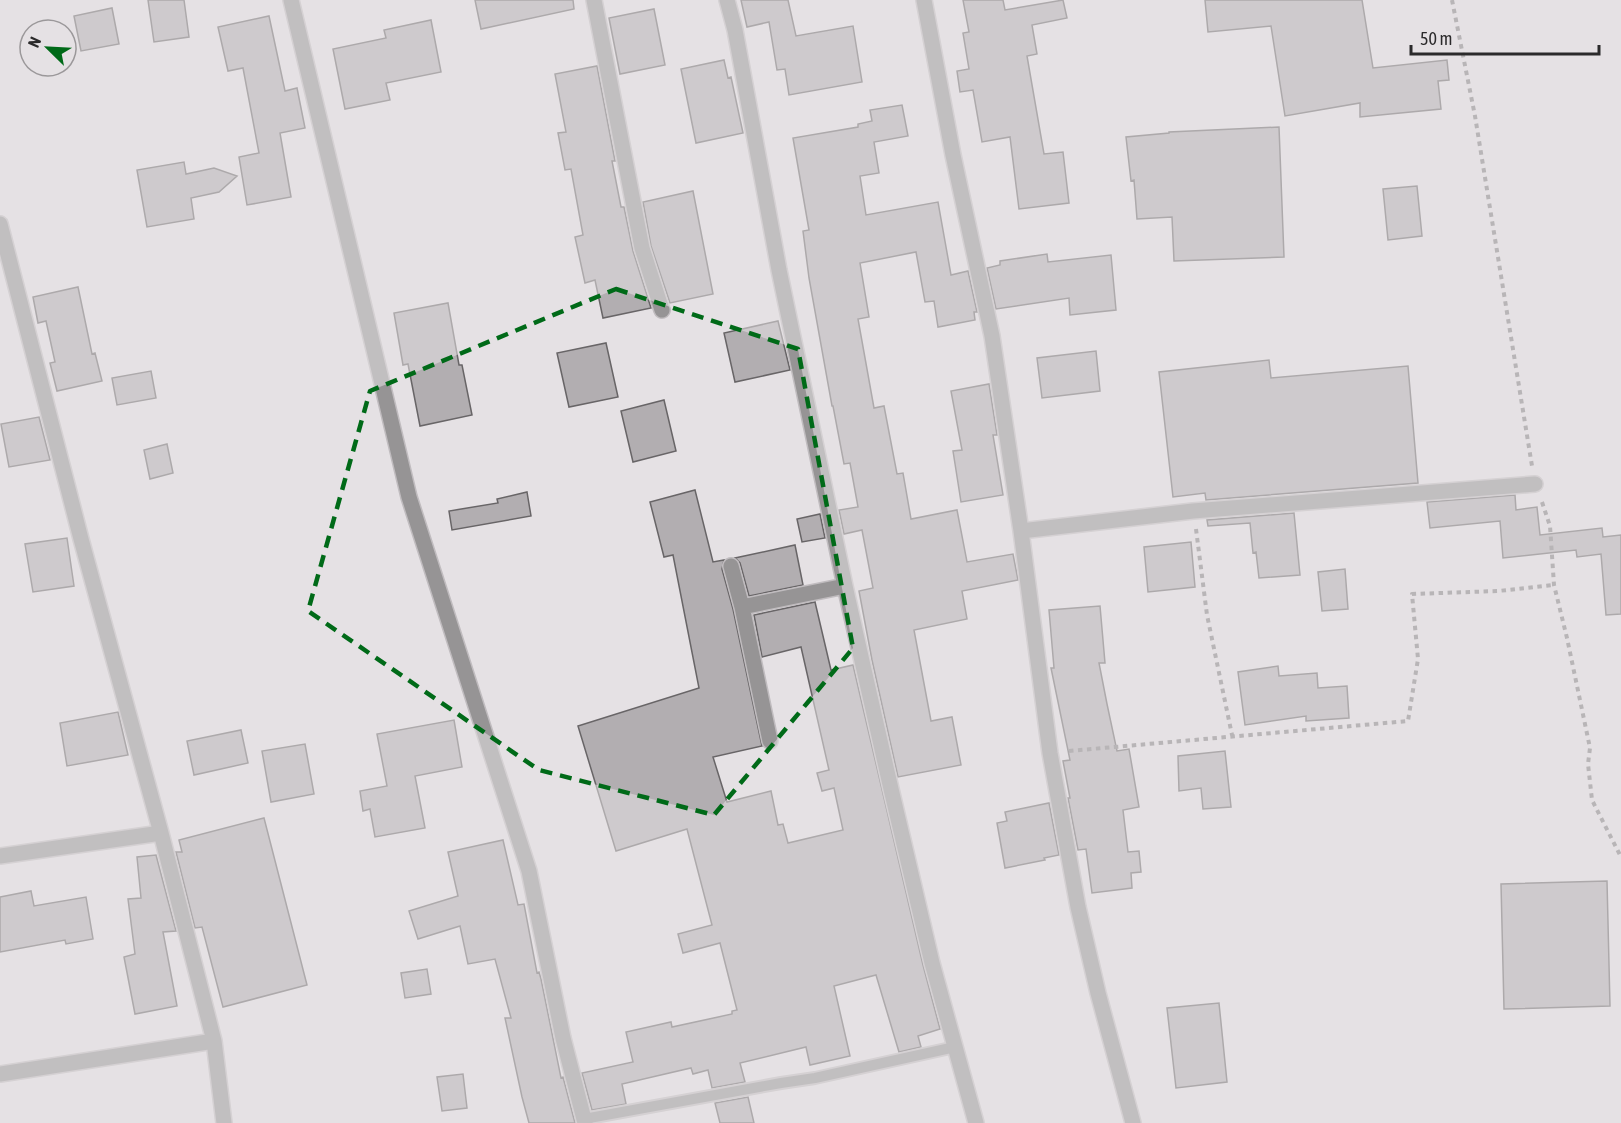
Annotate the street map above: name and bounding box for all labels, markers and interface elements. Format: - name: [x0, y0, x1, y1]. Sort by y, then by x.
- north arrow: [18, 18, 78, 78]
- scale bar: [1411, 18, 1598, 56]
- text: 50 m: [1420, 28, 1452, 49]
- text: N: [24, 34, 44, 50]

